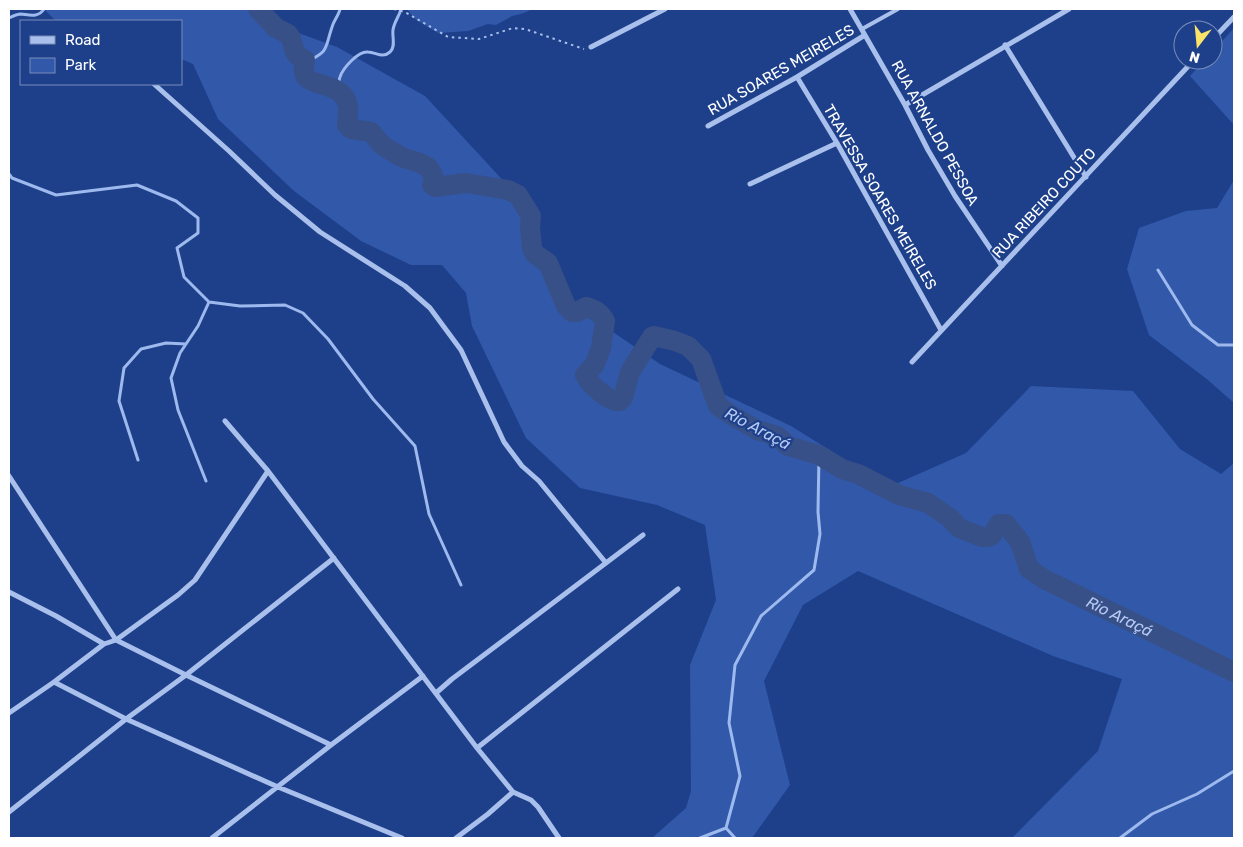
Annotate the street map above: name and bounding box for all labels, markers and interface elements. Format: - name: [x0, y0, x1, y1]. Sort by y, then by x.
- legend: [20, 20, 182, 85]
- north arrow: [1173, 20, 1223, 70]
- street label: RUA SOARES MEIRELES: [705, 21, 857, 119]
- text: Road: [65, 31, 101, 49]
- text: N: [1187, 47, 1202, 67]
- text: Park: [65, 56, 96, 74]
- street label: RUA ARNALDO PESSOA: [888, 57, 982, 209]
- street label: TRAVESSA SOARES MEIRELES: [820, 101, 940, 293]
- street label: RUA RIBEIRO COUTO: [988, 144, 1100, 262]
- water label: Rio Araçá: [722, 403, 794, 454]
- water label: Rio Araçá: [1083, 592, 1156, 641]

